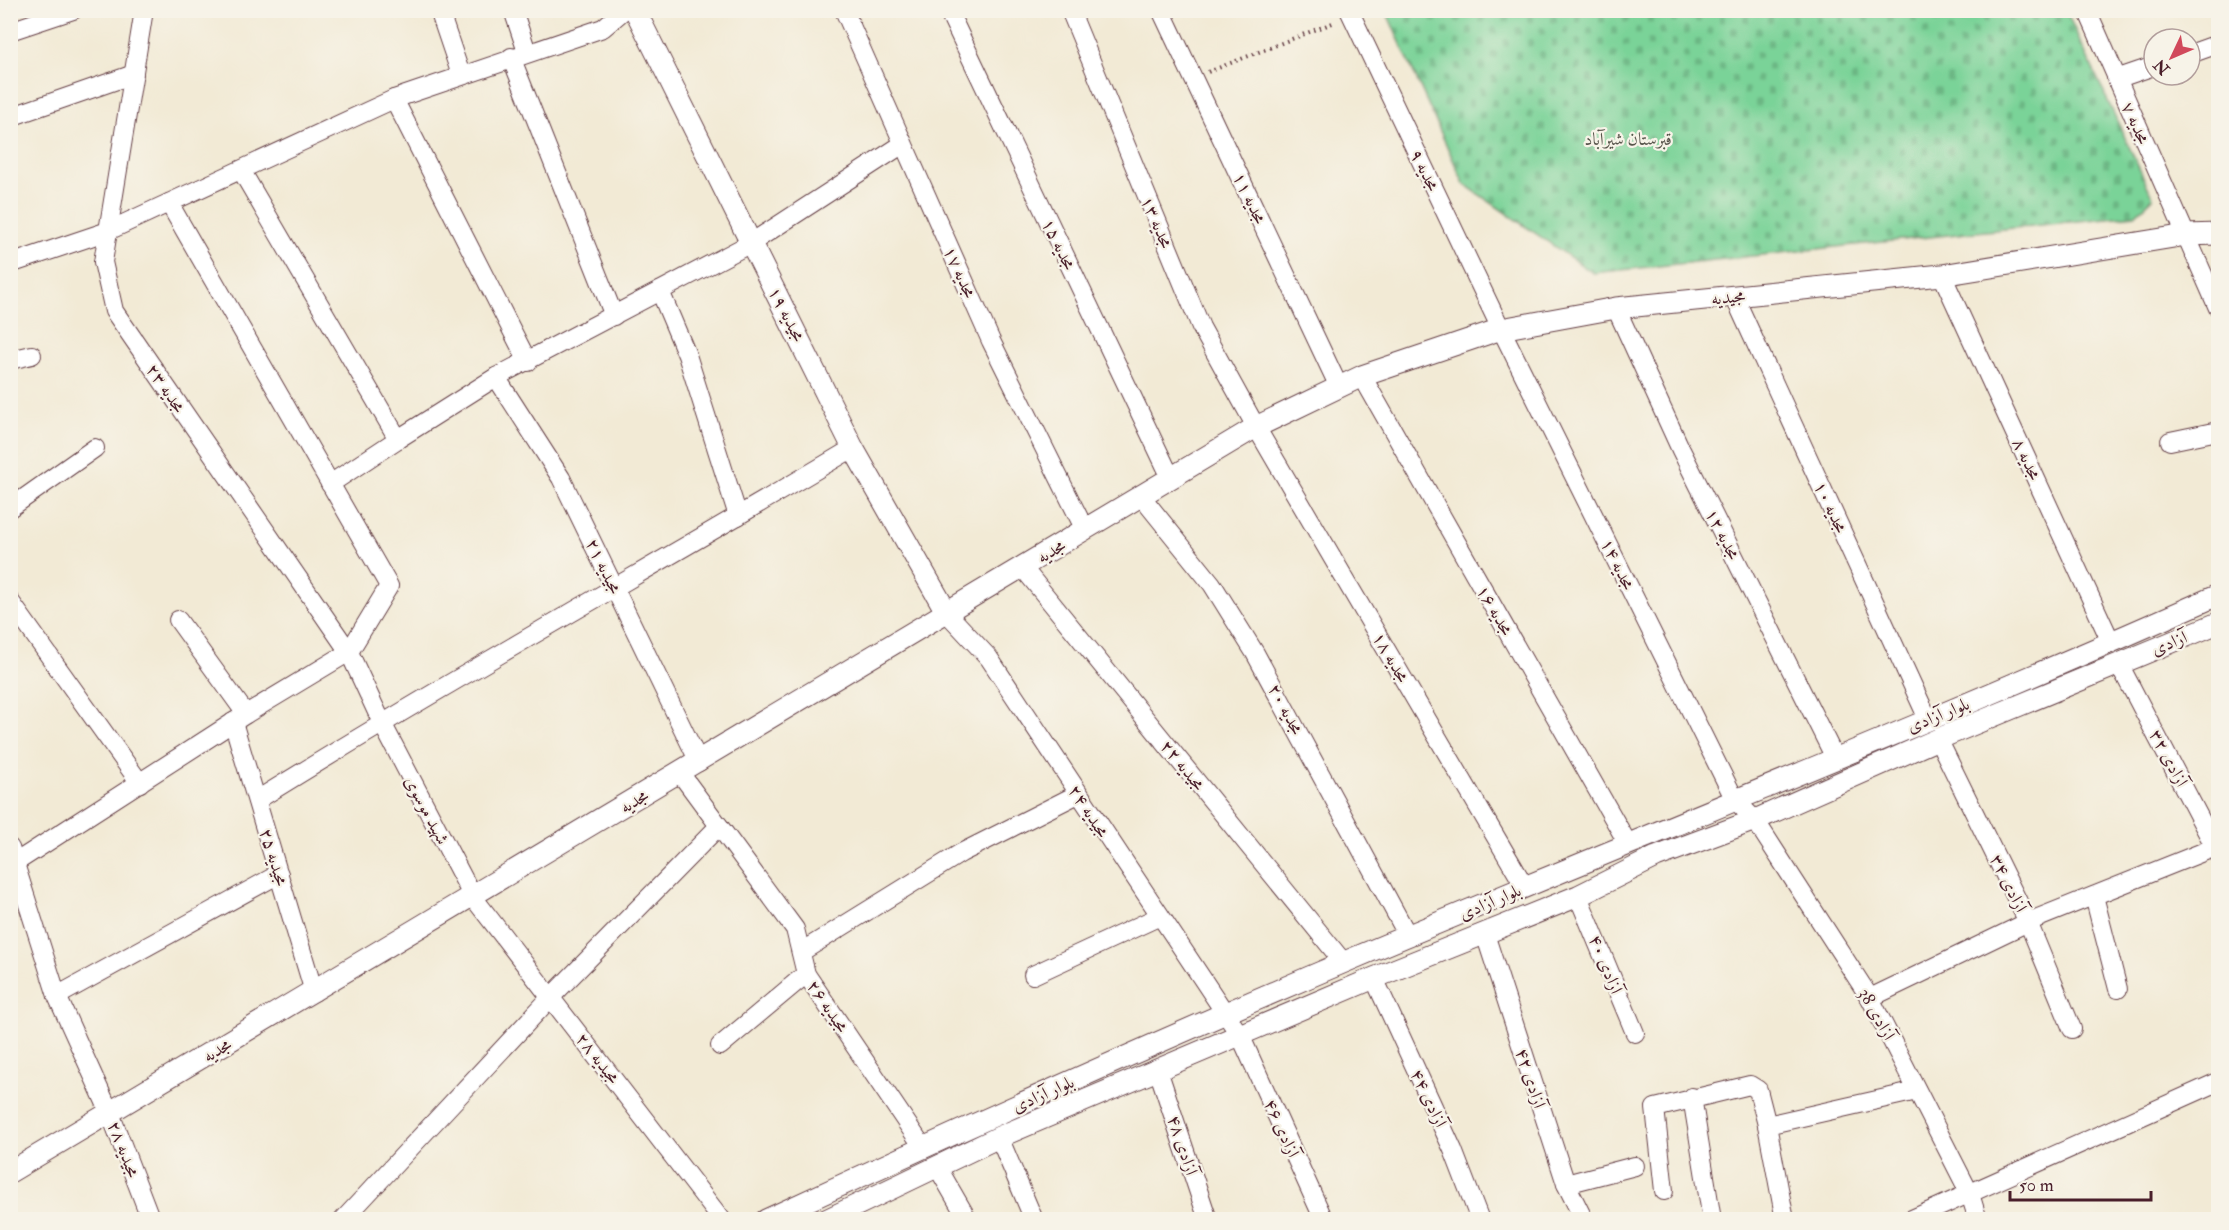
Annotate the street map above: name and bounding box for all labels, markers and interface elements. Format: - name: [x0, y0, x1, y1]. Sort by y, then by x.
- north arrow: [2142, 27, 2202, 87]
- text: N: [2149, 54, 2175, 80]
- street label: مجدیه ۷: [2116, 98, 2155, 148]
- park label: قبرستان شیرآباد: [1584, 128, 1672, 151]
- street label: مجدیه ۹: [1405, 145, 1445, 195]
- street label: مجدیه ۱۱: [1228, 169, 1272, 228]
- street label: مجدیه ۱۳: [1135, 193, 1178, 252]
- street label: مجدیه ۱۵: [1036, 215, 1081, 274]
- street label: مجدیه ۱۷: [938, 243, 981, 302]
- street label: مجیدیه ۱۹: [763, 283, 810, 346]
- street label: مجیدیه: [1710, 284, 1746, 311]
- street label: مجدیه ۲۳: [141, 359, 190, 417]
- street label: مجدیه ۸: [2007, 434, 2046, 484]
- street label: مجدیه ۱۰: [1809, 478, 1853, 537]
- street label: مجدیه ۱۲: [1700, 505, 1745, 564]
- street label: مجدیه: [1033, 534, 1070, 569]
- street label: مجیدیه ۲۱: [580, 535, 627, 598]
- street label: مجدیه ۱۴: [1595, 535, 1640, 594]
- street label: مجدیه ۱۶: [1471, 581, 1518, 640]
- street label: آزادی: [2148, 625, 2193, 661]
- street label: مجدیه ۱۸: [1367, 628, 1414, 687]
- street label: مجدیه ۲۰: [1263, 680, 1309, 739]
- street label: بلوار آزادی: [1904, 693, 1973, 738]
- street label: آزادی ۳۲: [2144, 726, 2194, 793]
- street label: مجیدیه ۲۲: [1155, 735, 1210, 796]
- street label: شهید موسوی: [399, 772, 454, 849]
- street label: مجیدیه ۲۴: [1063, 780, 1114, 842]
- street label: مجدیه: [616, 784, 653, 819]
- street label: مجیدیه ۲۵: [254, 826, 293, 889]
- street label: آزادی ۳۴: [1985, 850, 2033, 918]
- street label: بلوار آزادی: [1456, 879, 1525, 926]
- street label: آزادی ۴۰: [1583, 931, 1629, 999]
- street label: مجیدیه ۲۶: [802, 975, 854, 1037]
- street label: آزادی 38: [1853, 984, 1901, 1046]
- street label: مجیدیه ۲۸: [570, 1028, 625, 1089]
- street label: مجدیه: [199, 1033, 236, 1068]
- street label: آزادی ۴۲: [1510, 1045, 1552, 1113]
- street label: آزادی ۴۴: [1405, 1065, 1453, 1133]
- street label: بلوار آزادی: [1009, 1071, 1078, 1118]
- street label: آزادی ۴۶: [1258, 1095, 1305, 1163]
- street label: آزادی ۴۸: [1162, 1112, 1204, 1180]
- street label: مجیدیه ۲۸: [102, 1118, 145, 1181]
- scale bar: [2010, 1164, 2151, 1202]
- text: 50 m: [2019, 1174, 2054, 1197]

